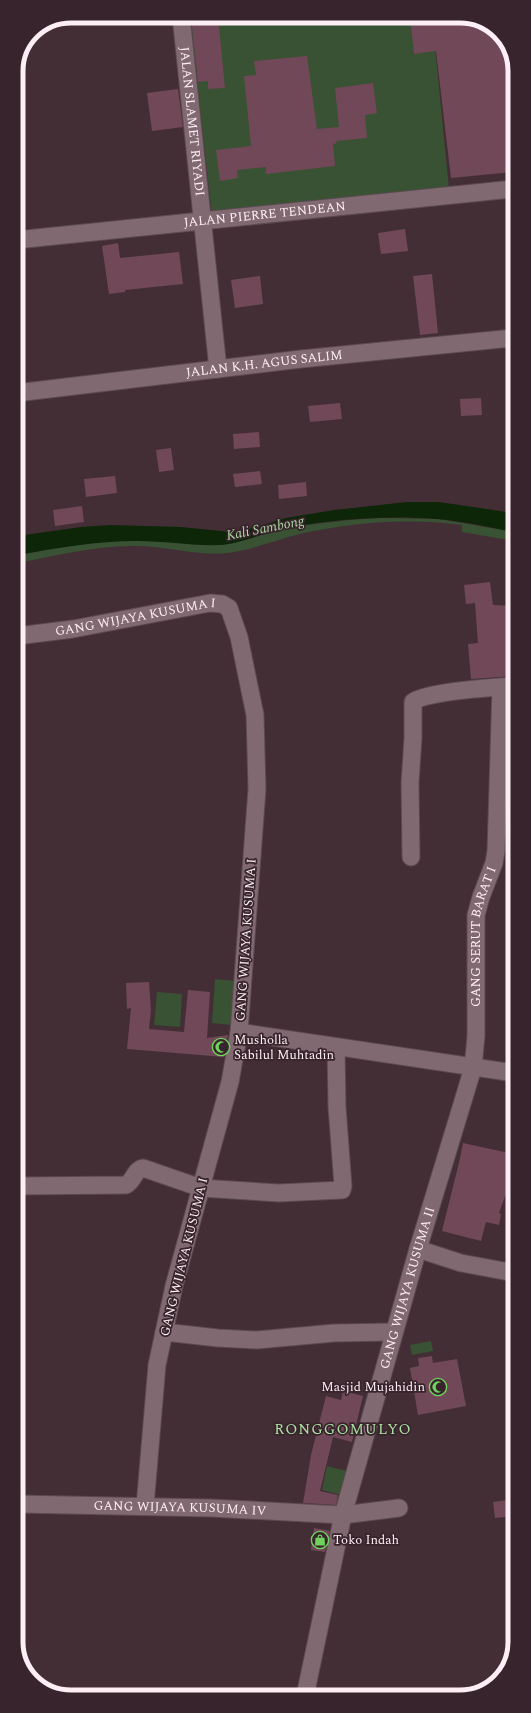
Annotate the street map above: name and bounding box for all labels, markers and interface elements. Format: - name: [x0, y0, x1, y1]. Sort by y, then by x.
- street label: JALAN SLAMET RIYADI: [174, 46, 210, 197]
- street label: JALAN PIERRE TENDEAN: [183, 196, 347, 233]
- street label: JALAN K.H. AGUS SALIM: [185, 345, 343, 383]
- water label: Kali Sambong: [224, 510, 307, 546]
- street label: GANG WIJAYA KUSUMA I: [54, 593, 216, 641]
- street label: GANG WIJAYA KUSUMA I: [230, 858, 262, 1022]
- street label: GANG SERUT BARAT I: [466, 864, 502, 1007]
- place label: Musholla Sabilul Muhtadin: [234, 1030, 335, 1065]
- mosque icon: Musholla Sabilul Muhtadin: [211, 1037, 231, 1057]
- street label: GANG WIJAYA KUSUMA I: [155, 1176, 213, 1338]
- street label: GANG WIJAYA KUSUMA II: [375, 1204, 440, 1371]
- place label: Masjid Mujahidin: [321, 1377, 425, 1397]
- mosque icon: Masjid Mujahidin: [428, 1377, 448, 1397]
- district label: RONGGOMULYO: [274, 1418, 412, 1441]
- street label: GANG WIJAYA KUSUMA IV: [93, 1496, 267, 1521]
- shop icon: Toko Indah: [310, 1530, 330, 1550]
- place label: Toko Indah: [333, 1530, 400, 1550]

